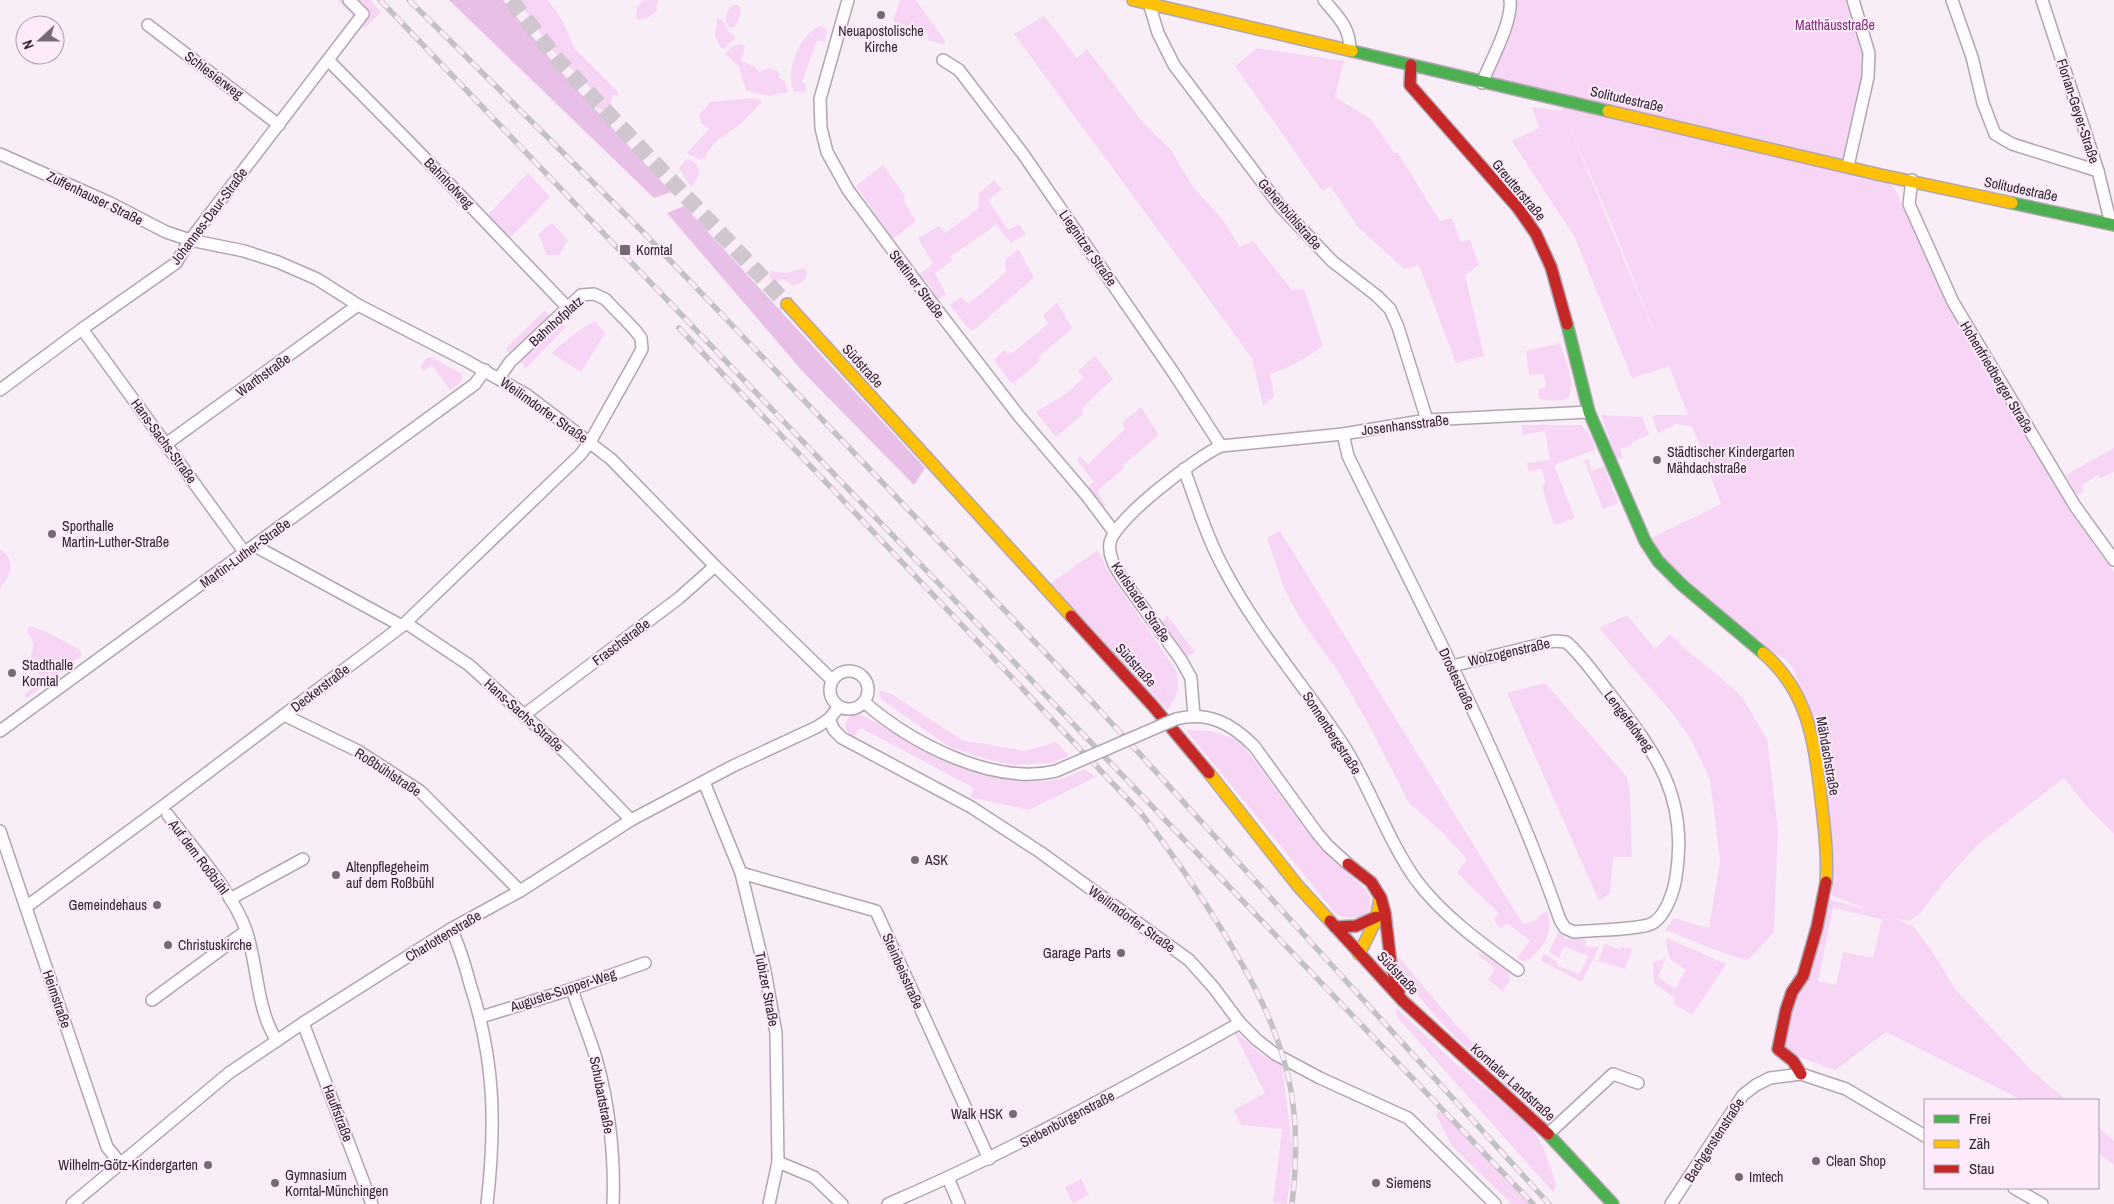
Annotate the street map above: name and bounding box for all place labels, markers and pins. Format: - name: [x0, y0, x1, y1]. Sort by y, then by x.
- marker: Neuapostolische Kirche: [875, 9, 887, 21]
- place label: Neuapostolische Kirche: [838, 22, 924, 56]
- place label: Korntal: [636, 241, 672, 259]
- marker: Korntal: [618, 243, 632, 257]
- place label: Städtischer Kindergarten Mähdachstraße: [1667, 443, 1795, 477]
- marker: Städtischer Kindergarten Mähdachstraße: [1651, 454, 1663, 466]
- place label: Sporthalle Martin-Luther-Straße: [62, 517, 169, 551]
- marker: Sporthalle Martin-Luther-Straße: [46, 528, 58, 540]
- place label: Stadthalle Korntal: [22, 656, 73, 690]
- marker: Stadthalle Korntal: [6, 667, 18, 679]
- place label: ASK: [924, 851, 948, 869]
- marker: ASK: [909, 854, 921, 866]
- place label: Altenpflegeheim auf dem Roßbühl: [345, 858, 434, 892]
- marker: Altenpflegeheim auf dem Roßbühl: [330, 869, 342, 881]
- place label: Gemeindehaus: [69, 896, 147, 914]
- marker: Gemeindehaus: [151, 899, 163, 911]
- place label: Christuskirche: [178, 936, 252, 954]
- marker: Christuskirche: [162, 939, 174, 951]
- place label: Garage Parts: [1043, 944, 1111, 962]
- marker: Garage Parts: [1115, 947, 1127, 959]
- place label: Walk HSK: [951, 1105, 1003, 1123]
- marker: Walk HSK: [1007, 1108, 1019, 1120]
- place label: Clean Shop: [1826, 1152, 1886, 1170]
- marker: Clean Shop: [1810, 1155, 1822, 1167]
- place label: Wilhelm-Götz-Kindergarten: [58, 1156, 198, 1174]
- marker: Wilhelm-Götz-Kindergarten: [202, 1159, 214, 1171]
- place label: Gymnasium Korntal-Münchingen: [285, 1166, 388, 1200]
- place label: Imtech: [1749, 1168, 1783, 1186]
- marker: Imtech: [1733, 1171, 1745, 1183]
- place label: Siemens: [1386, 1174, 1432, 1192]
- marker: Gymnasium Korntal-Münchingen: [269, 1177, 281, 1189]
- marker: Siemens: [1370, 1177, 1382, 1189]

